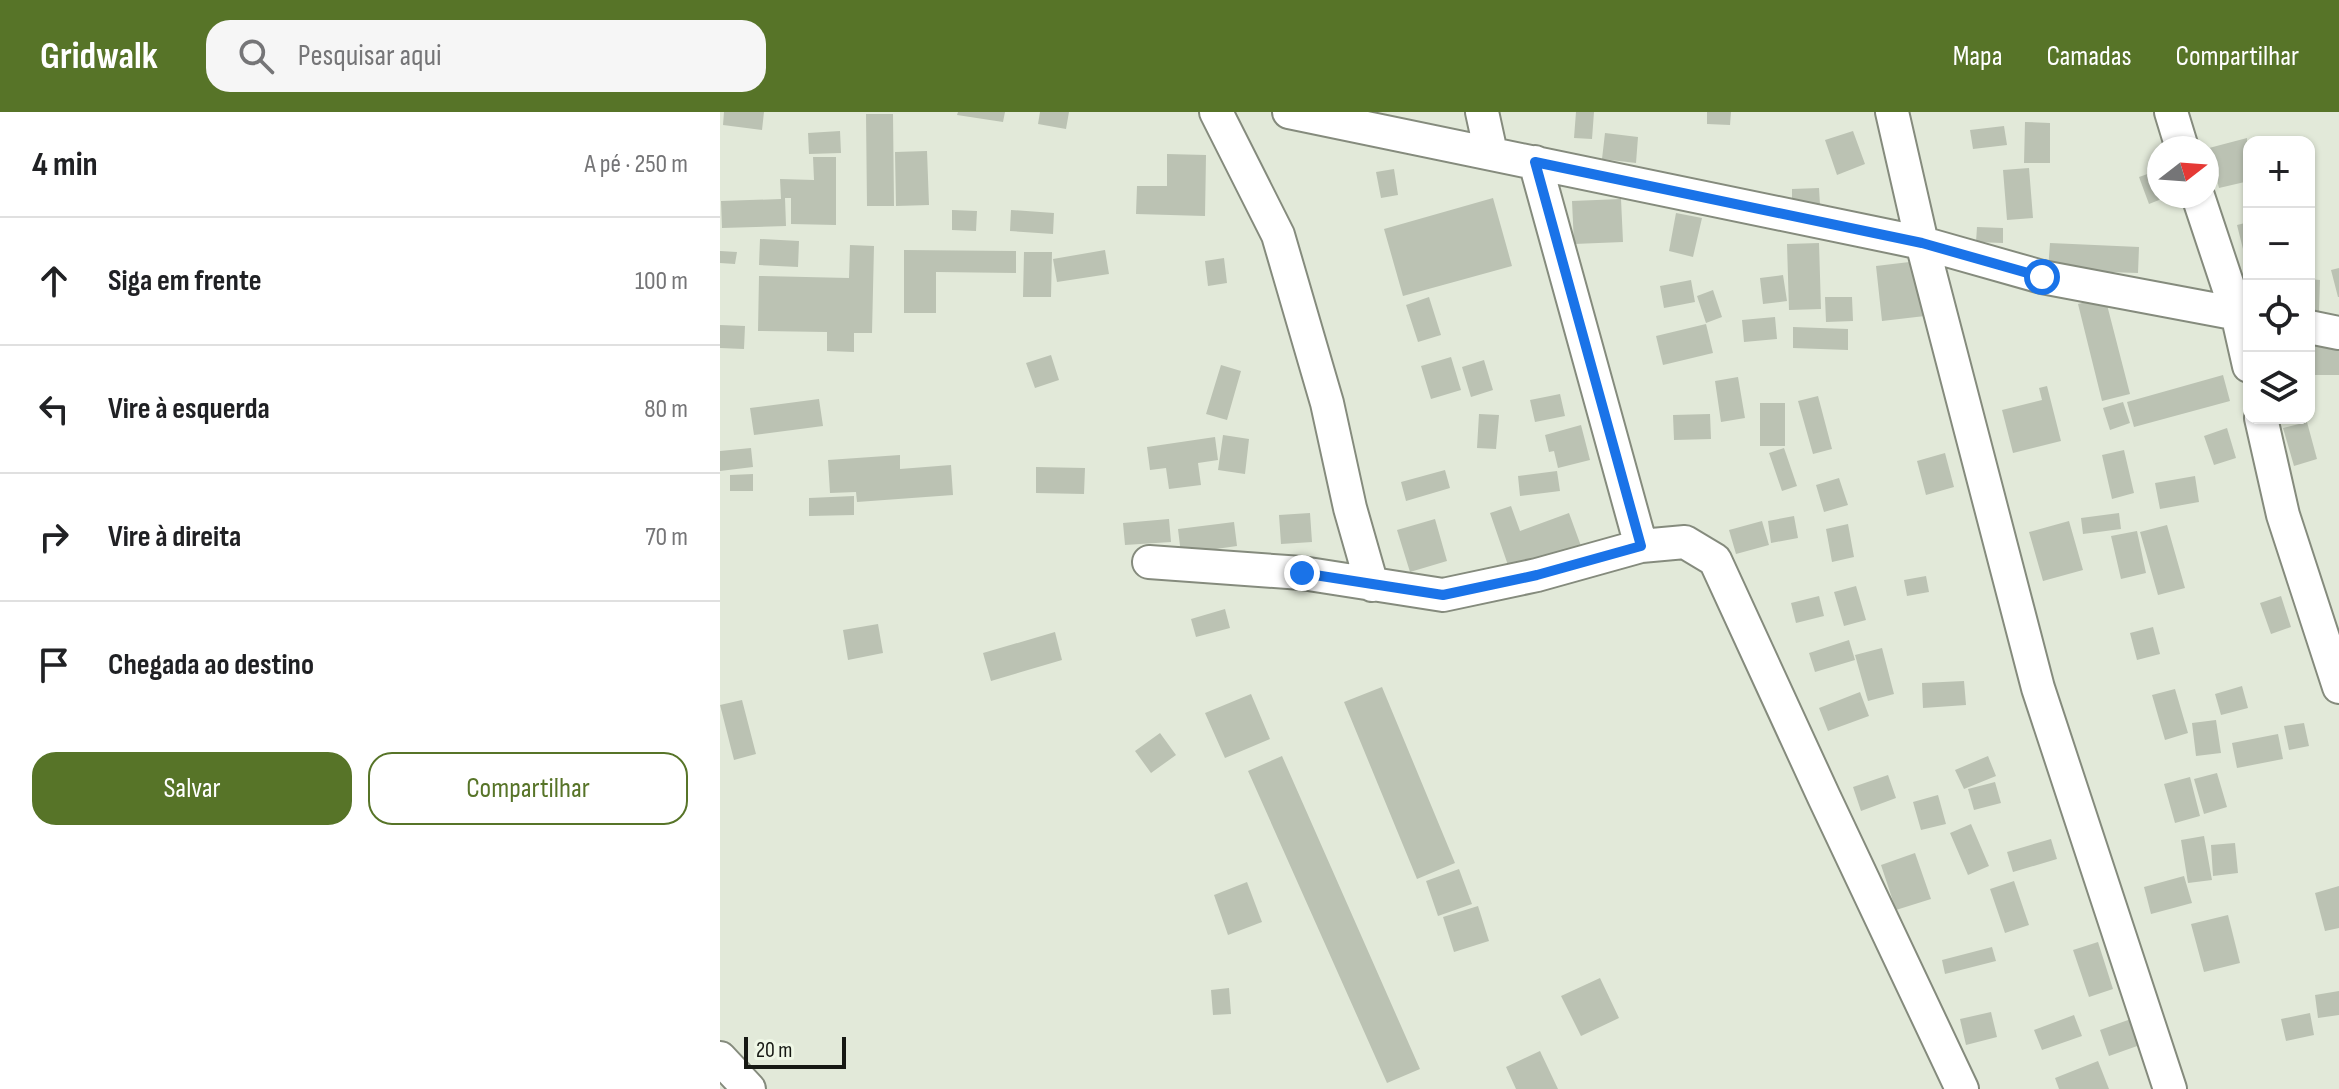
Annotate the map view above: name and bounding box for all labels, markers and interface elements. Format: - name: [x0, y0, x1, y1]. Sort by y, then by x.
- search box: [206, 20, 766, 92]
- text: Gridwalk: [40, 34, 158, 79]
- icon: search: [234, 34, 278, 78]
- text: Pesquisar aqui: [298, 38, 442, 74]
- text: Mapa: [1953, 40, 2002, 73]
- text: Camadas: [2046, 40, 2132, 73]
- text: Compartilhar: [2176, 40, 2299, 73]
- north arrow: [2147, 136, 2219, 208]
- map controls: [2243, 136, 2315, 424]
- button: +: [2243, 136, 2315, 208]
- text: 4 min: [32, 144, 98, 185]
- text: A pé · 250 m: [585, 149, 688, 180]
- button: −: [2243, 208, 2315, 280]
- icon: ahead: [32, 259, 76, 303]
- route start: [2024, 259, 2060, 295]
- text: Siga em frente: [108, 263, 261, 299]
- text: 100 m: [635, 266, 688, 297]
- button: locate: [2243, 280, 2315, 352]
- button: layers: [2243, 352, 2315, 424]
- icon: left: [32, 387, 76, 431]
- text: Vire à esquerda: [108, 391, 270, 427]
- text: 80 m: [644, 394, 688, 425]
- icon: right: [32, 515, 76, 559]
- text: Vire à direita: [108, 519, 241, 555]
- text: 70 m: [645, 522, 688, 553]
- route end: [1284, 555, 1320, 591]
- icon: arrive: [32, 643, 76, 687]
- text: Chegada ao destino: [108, 647, 314, 683]
- button: Salvar: [32, 752, 352, 825]
- button: Compartilhar: [368, 752, 688, 825]
- scale bar: [744, 1033, 846, 1069]
- text: 20 m: [756, 1037, 793, 1064]

